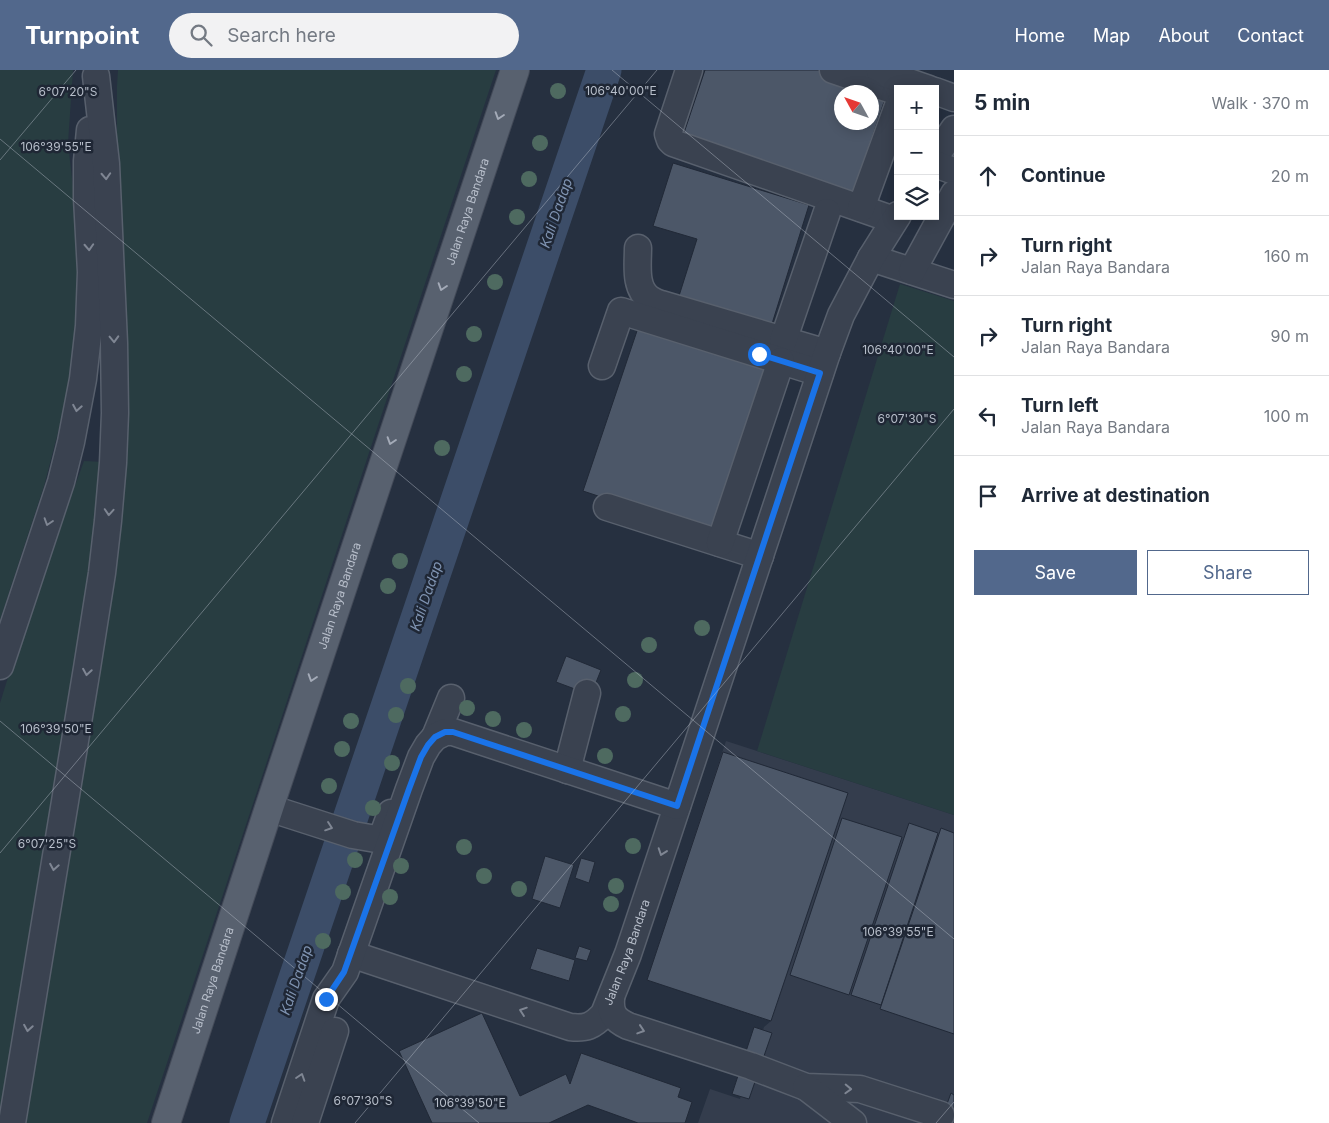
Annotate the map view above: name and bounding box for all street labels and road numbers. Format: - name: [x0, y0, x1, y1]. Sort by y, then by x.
- street label: Jalan Raya Bandara: [442, 156, 492, 267]
- street label: Jalan Raya Bandara: [314, 540, 364, 651]
- street label: Jalan Raya Bandara: [600, 897, 653, 1007]
- street label: Jalan Raya Bandara: [188, 925, 237, 1036]

